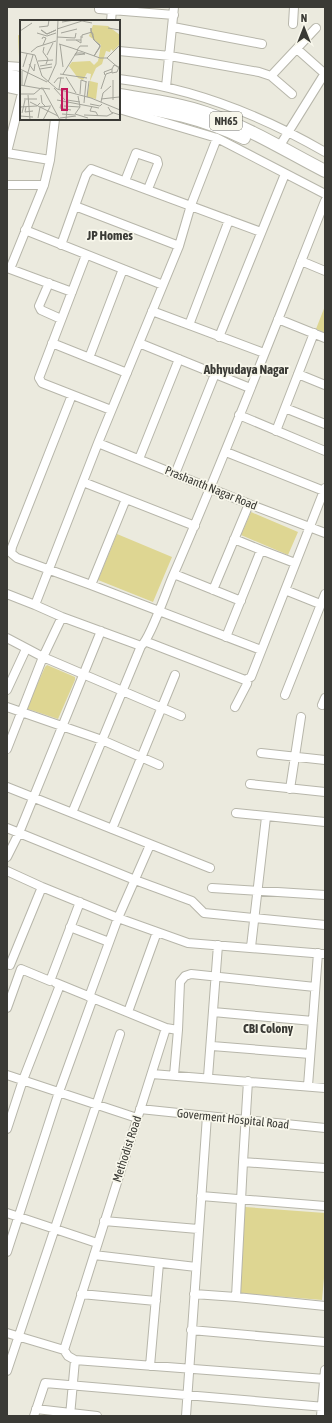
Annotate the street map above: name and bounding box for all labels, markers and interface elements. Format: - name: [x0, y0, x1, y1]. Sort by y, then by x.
- north arrow: [284, 8, 324, 48]
- text: N: [301, 12, 307, 24]
- inset map: [20, 20, 120, 120]
- road number: NH65: [210, 112, 242, 130]
- district label: JP Homes: [86, 228, 133, 243]
- district label: Abhyudaya Nagar: [203, 362, 289, 377]
- street label: Prashanth Nagar Road: [163, 463, 259, 513]
- district label: CBI Colony: [243, 1021, 294, 1036]
- street label: Goverment Hospital Road: [176, 1106, 290, 1132]
- street label: Methodist Road: [110, 1114, 144, 1184]

